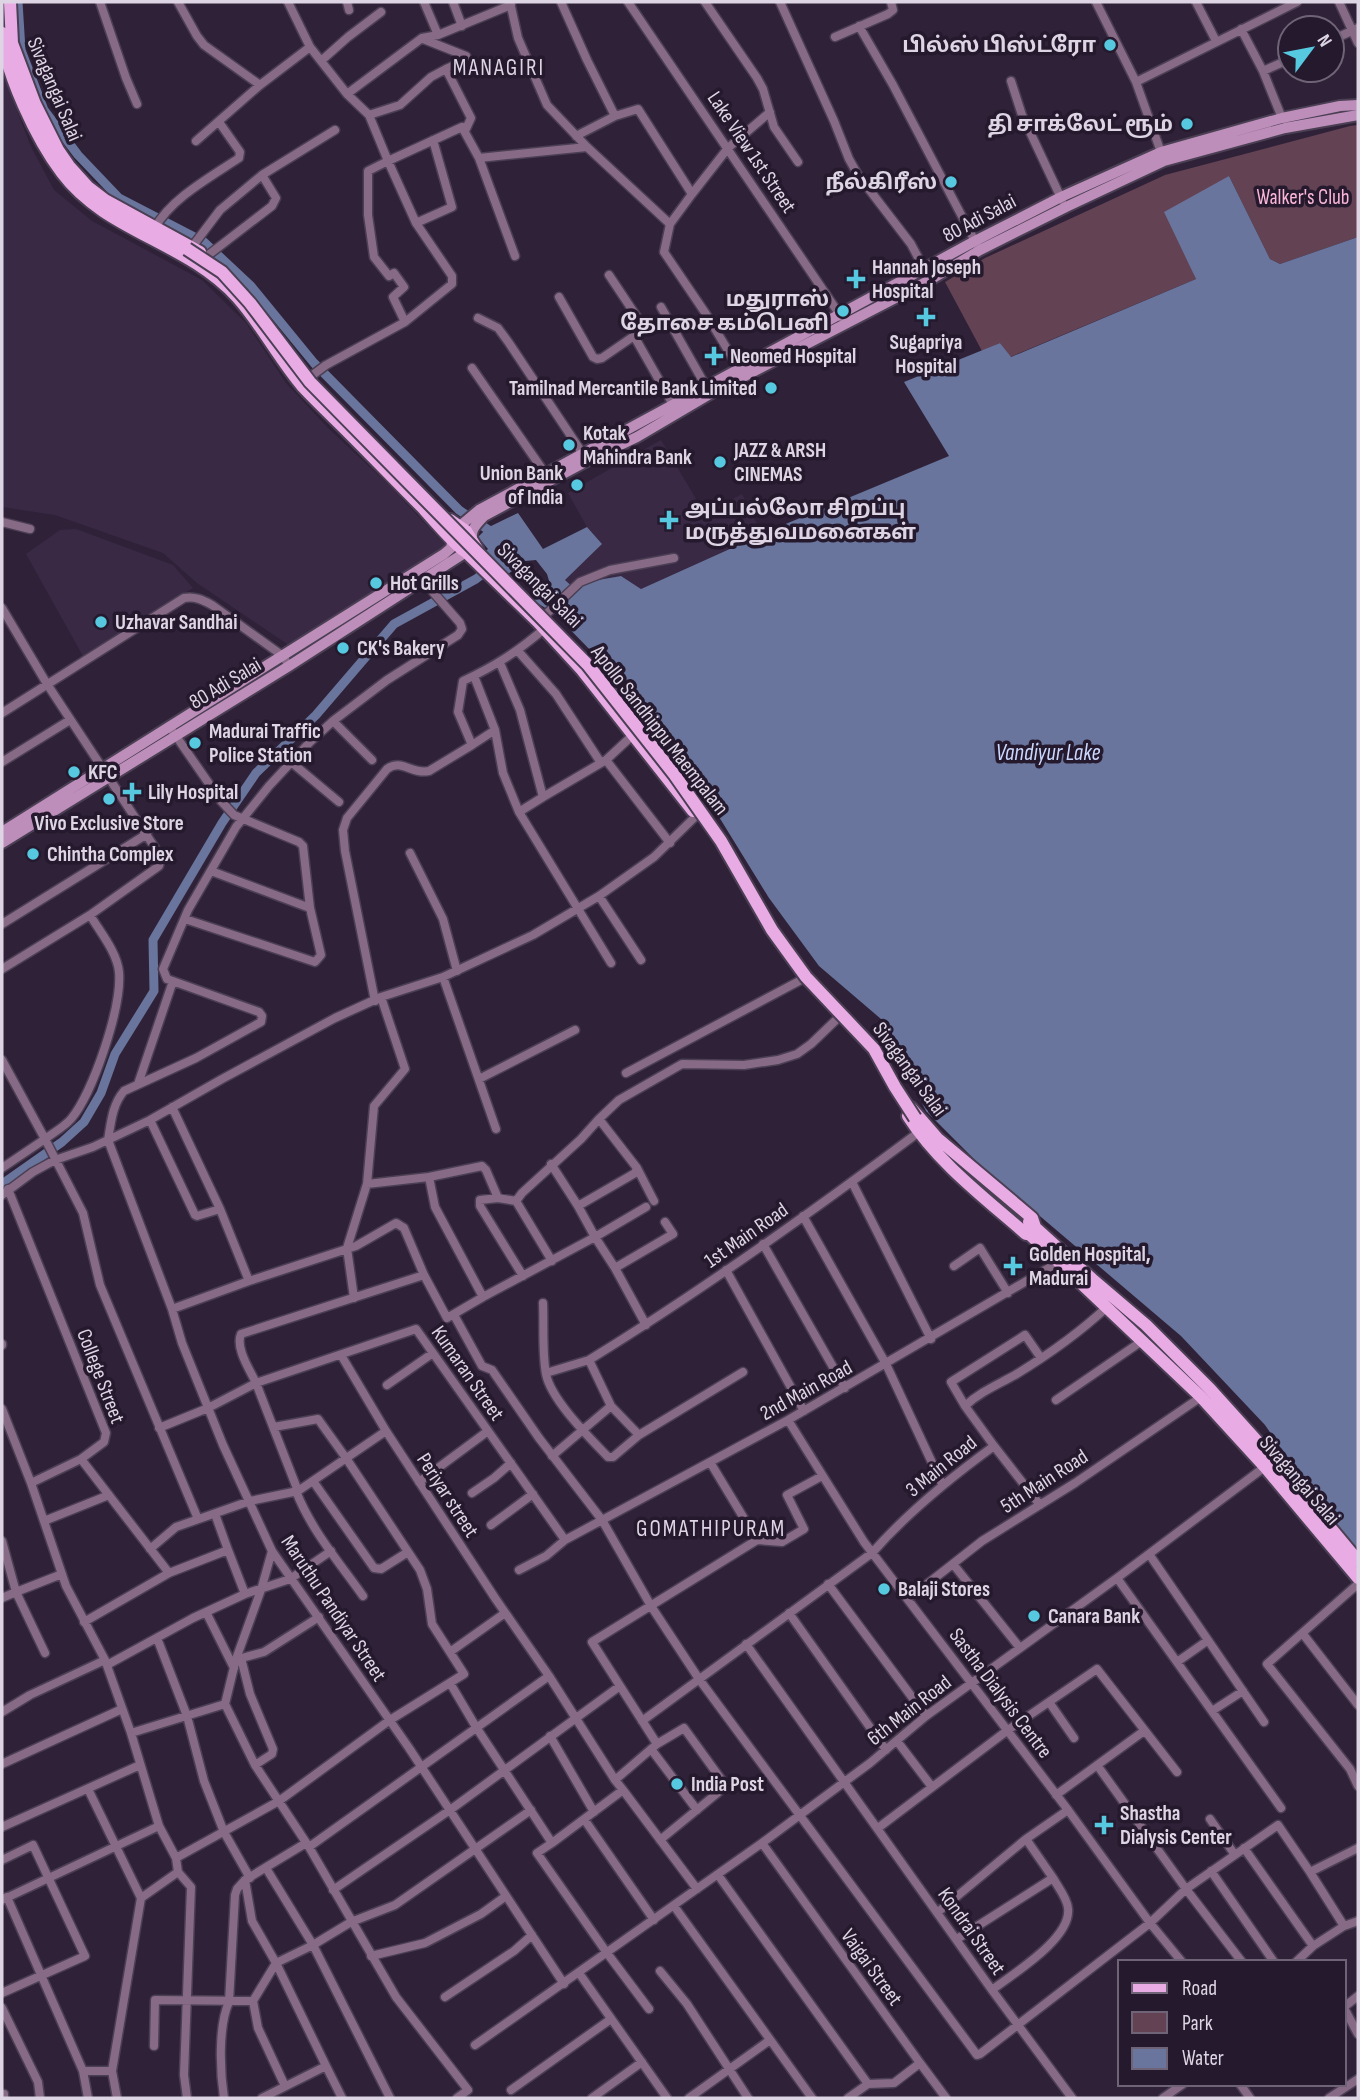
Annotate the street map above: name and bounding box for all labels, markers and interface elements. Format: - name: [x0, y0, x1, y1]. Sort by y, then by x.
- north arrow: [1276, 14, 1346, 84]
- text: N: [1312, 30, 1337, 51]
- place label: பில்ஸ் பிஸ்ட்ரோ: [902, 33, 1096, 58]
- street label: Sivagangai Salai: [21, 34, 88, 145]
- marker: பில்ஸ் பிஸ்ட்ரோ: [1102, 37, 1118, 53]
- district label: MANAGIRI: [453, 54, 545, 82]
- street label: Lake View 1st Street: [702, 87, 801, 218]
- place label: தி சாக்லேட் ரூம்: [987, 112, 1173, 138]
- marker: தி சாக்லேட் ரூம்: [1179, 116, 1195, 132]
- place label: நீல்கிரீஸ்: [825, 170, 937, 196]
- marker: நீல்கிரீஸ்: [943, 174, 959, 190]
- park label: Walker's Club: [1256, 185, 1350, 210]
- street label: 80 Adi Salai: [938, 189, 1020, 248]
- place label: Hannah Joseph Hospital: [872, 255, 981, 304]
- marker: Hannah Joseph Hospital: [846, 269, 866, 289]
- place label: மதுராஸ் தோசை கம்பெனி: [620, 287, 829, 337]
- marker: மதுராஸ் தோசை கம்பெனி: [835, 303, 851, 319]
- marker: Sugapriya Hospital: [916, 307, 936, 327]
- place label: Sugapriya Hospital: [890, 330, 962, 379]
- place label: Neomed Hospital: [730, 344, 856, 369]
- marker: Neomed Hospital: [704, 346, 724, 366]
- place label: Tamilnad Mercantile Bank Limited: [509, 376, 757, 401]
- marker: Tamilnad Mercantile Bank Limited: [763, 380, 779, 396]
- place label: Kotak Mahindra Bank: [583, 421, 692, 470]
- marker: Kotak Mahindra Bank: [561, 437, 577, 453]
- place label: JAZZ & ARSH CINEMAS: [733, 438, 826, 487]
- marker: JAZZ & ARSH CINEMAS: [712, 454, 728, 470]
- place label: Union Bank of India: [480, 461, 563, 510]
- marker: Union Bank of India: [569, 477, 585, 493]
- place label: அப்பல்லோ சிறப்பு மருத்துவமனைகள்: [685, 496, 916, 546]
- marker: அப்பல்லோ சிறப்பு மருத்துவமனைகள்: [659, 510, 679, 530]
- street label: Sivagangai Salai: [492, 537, 588, 633]
- place label: Hot Grills: [390, 571, 459, 596]
- marker: Hot Grills: [368, 575, 384, 591]
- place label: Uzhavar Sandhai: [115, 610, 237, 635]
- marker: Uzhavar Sandhai: [93, 614, 109, 630]
- place label: CK's Bakery: [357, 636, 445, 661]
- marker: CK's Bakery: [335, 640, 351, 656]
- street label: Apollo Sandhippu Maempalam: [585, 640, 734, 820]
- street label: 80 Adi Salai: [185, 652, 266, 715]
- place label: Madurai Traffic Police Station: [209, 719, 321, 768]
- marker: Madurai Traffic Police Station: [187, 735, 203, 751]
- water label: Vandiyur Lake: [996, 739, 1100, 767]
- place label: KFC: [88, 760, 118, 785]
- marker: KFC: [66, 764, 82, 780]
- place label: Lily Hospital: [148, 780, 238, 805]
- marker: Lily Hospital: [122, 782, 142, 802]
- marker: Vivo Exclusive Store: [101, 791, 117, 807]
- place label: Vivo Exclusive Store: [34, 811, 184, 836]
- place label: Chintha Complex: [47, 842, 174, 867]
- marker: Chintha Complex: [25, 846, 41, 862]
- street label: Sivagangai Salai: [867, 1017, 952, 1121]
- street label: 1st Main Road: [700, 1198, 793, 1273]
- place label: Golden Hospital, Madurai: [1029, 1242, 1151, 1291]
- marker: Golden Hospital, Madurai: [1003, 1256, 1023, 1276]
- street label: Kumaran Street: [426, 1321, 509, 1426]
- street label: College Street: [71, 1325, 130, 1427]
- street label: 2nd Main Road: [756, 1355, 857, 1426]
- street label: 3 Main Road: [901, 1430, 982, 1503]
- street label: Sivagangai Salai: [1254, 1430, 1345, 1530]
- street label: 5th Main Road: [996, 1444, 1093, 1519]
- street label: Periyar street: [411, 1448, 484, 1542]
- district label: GOMATHIPURAM: [636, 1515, 786, 1543]
- street label: Maruthu Pandiyar Street: [275, 1531, 392, 1686]
- place label: Balaji Stores: [898, 1577, 990, 1602]
- marker: Balaji Stores: [876, 1581, 892, 1597]
- place label: Canara Bank: [1048, 1604, 1140, 1629]
- marker: Canara Bank: [1026, 1608, 1042, 1624]
- street label: Sastha Dialysis Centre: [944, 1623, 1058, 1763]
- street label: 6th Main Road: [862, 1670, 956, 1751]
- place label: India Post: [691, 1772, 764, 1797]
- marker: India Post: [669, 1776, 685, 1792]
- place label: Shastha Dialysis Center: [1120, 1801, 1232, 1850]
- marker: Shastha Dialysis Center: [1094, 1815, 1114, 1835]
- street label: Kondrai Street: [932, 1883, 1011, 1980]
- street label: Vaigai Street: [835, 1924, 908, 2010]
- legend: [1118, 1960, 1346, 2086]
- text: Road: [1182, 1976, 1217, 2001]
- text: Park: [1182, 2011, 1213, 2036]
- text: Water: [1182, 2046, 1224, 2071]

